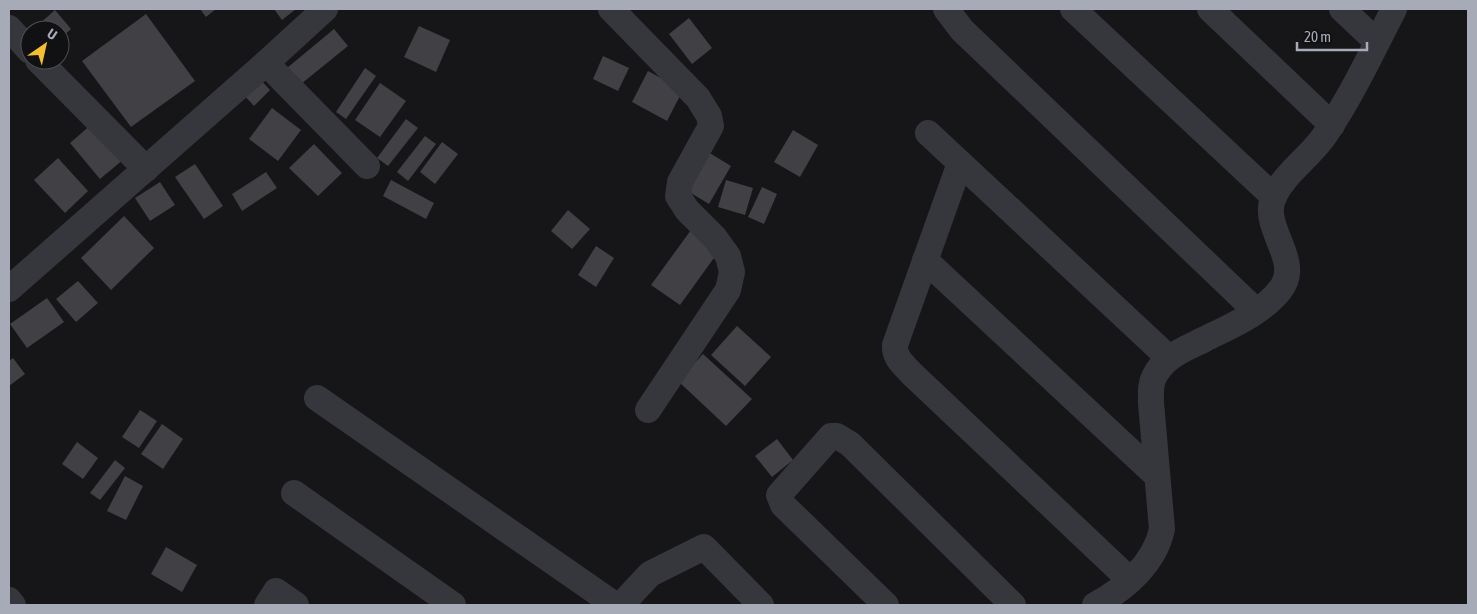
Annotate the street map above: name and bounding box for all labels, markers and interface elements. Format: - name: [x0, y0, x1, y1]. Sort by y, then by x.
- north arrow: [20, 20, 70, 70]
- scale bar: [1297, 20, 1367, 52]
- text: U: [44, 25, 60, 43]
- text: 20 m: [1304, 28, 1331, 45]

